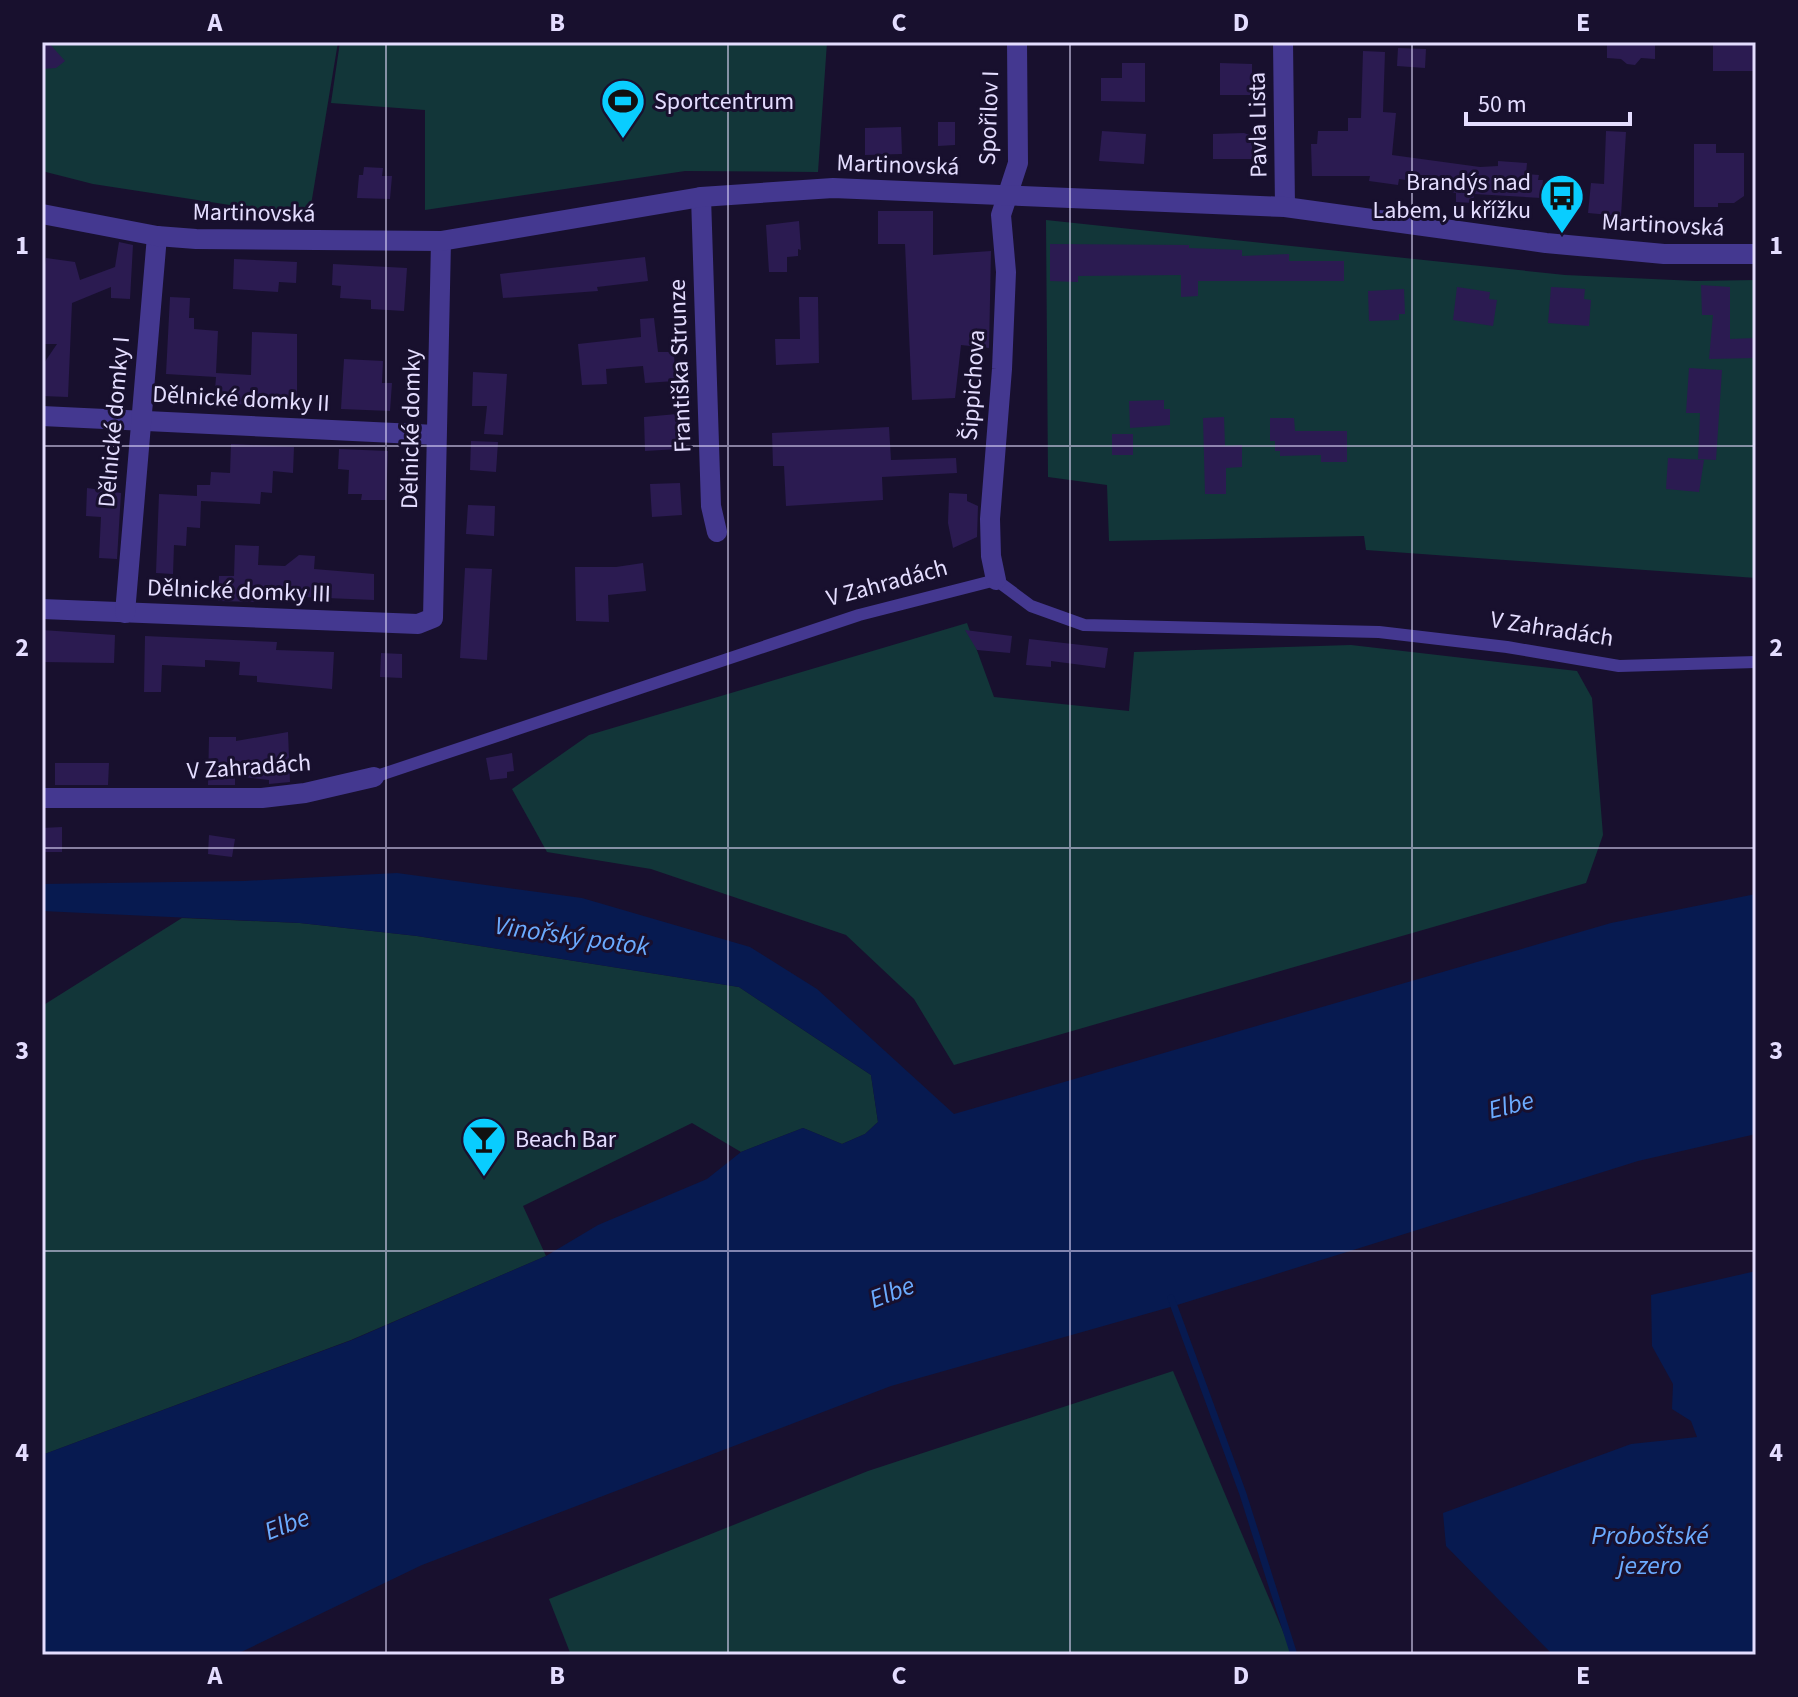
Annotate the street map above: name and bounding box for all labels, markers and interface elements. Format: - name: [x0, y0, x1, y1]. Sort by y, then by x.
- text: A: [207, 4, 224, 41]
- text: B: [549, 4, 565, 41]
- text: C: [891, 4, 907, 41]
- text: D: [1233, 4, 1249, 41]
- text: E: [1576, 4, 1590, 41]
- street label: Spořilov I: [970, 70, 1008, 166]
- street label: Pavla Lista: [1240, 72, 1276, 178]
- scale bar: [1466, 76, 1630, 126]
- sports icon: Sportcentrum: [599, 77, 647, 140]
- place label: Sportcentrum: [654, 84, 794, 119]
- text: 50 m: [1478, 87, 1527, 122]
- street label: Martinovská: [836, 145, 960, 185]
- place label: Brandýs nad Labem, u křížku: [1373, 165, 1531, 228]
- bus stop icon: Brandýs nad Labem, u křížku: [1538, 172, 1586, 235]
- street label: Martinovská: [192, 194, 316, 232]
- street label: Martinovská: [1601, 204, 1725, 246]
- text: 1: [15, 227, 29, 264]
- text: 1: [1769, 227, 1783, 264]
- street label: Františka Strunze: [659, 279, 701, 453]
- street label: Šippichova: [952, 328, 994, 442]
- street label: Dělnické domky I: [89, 335, 139, 509]
- street label: Dělnické domky: [392, 349, 430, 509]
- street label: Dělnické domky II: [151, 377, 331, 421]
- street label: V Zahradách: [823, 550, 951, 616]
- street label: Dělnické domky III: [146, 570, 332, 612]
- street label: V Zahradách: [1488, 602, 1616, 656]
- text: 2: [15, 629, 29, 666]
- text: 2: [1769, 629, 1783, 666]
- street label: V Zahradách: [186, 745, 312, 789]
- water label: Vinořský potok: [492, 907, 652, 965]
- text: 3: [15, 1032, 29, 1069]
- text: 3: [1769, 1032, 1783, 1069]
- water label: Elbe: [1484, 1081, 1538, 1129]
- bar icon: Beach Bar: [460, 1115, 508, 1178]
- place label: Beach Bar: [515, 1122, 617, 1157]
- water label: Elbe: [864, 1267, 920, 1317]
- text: 4: [15, 1434, 29, 1471]
- text: 4: [1769, 1434, 1783, 1471]
- water label: Elbe: [259, 1499, 315, 1549]
- water label: Proboštské jezero: [1591, 1517, 1709, 1584]
- text: A: [207, 1657, 224, 1694]
- text: B: [549, 1657, 565, 1694]
- text: C: [891, 1657, 907, 1694]
- text: D: [1233, 1657, 1249, 1694]
- text: E: [1576, 1657, 1590, 1694]

